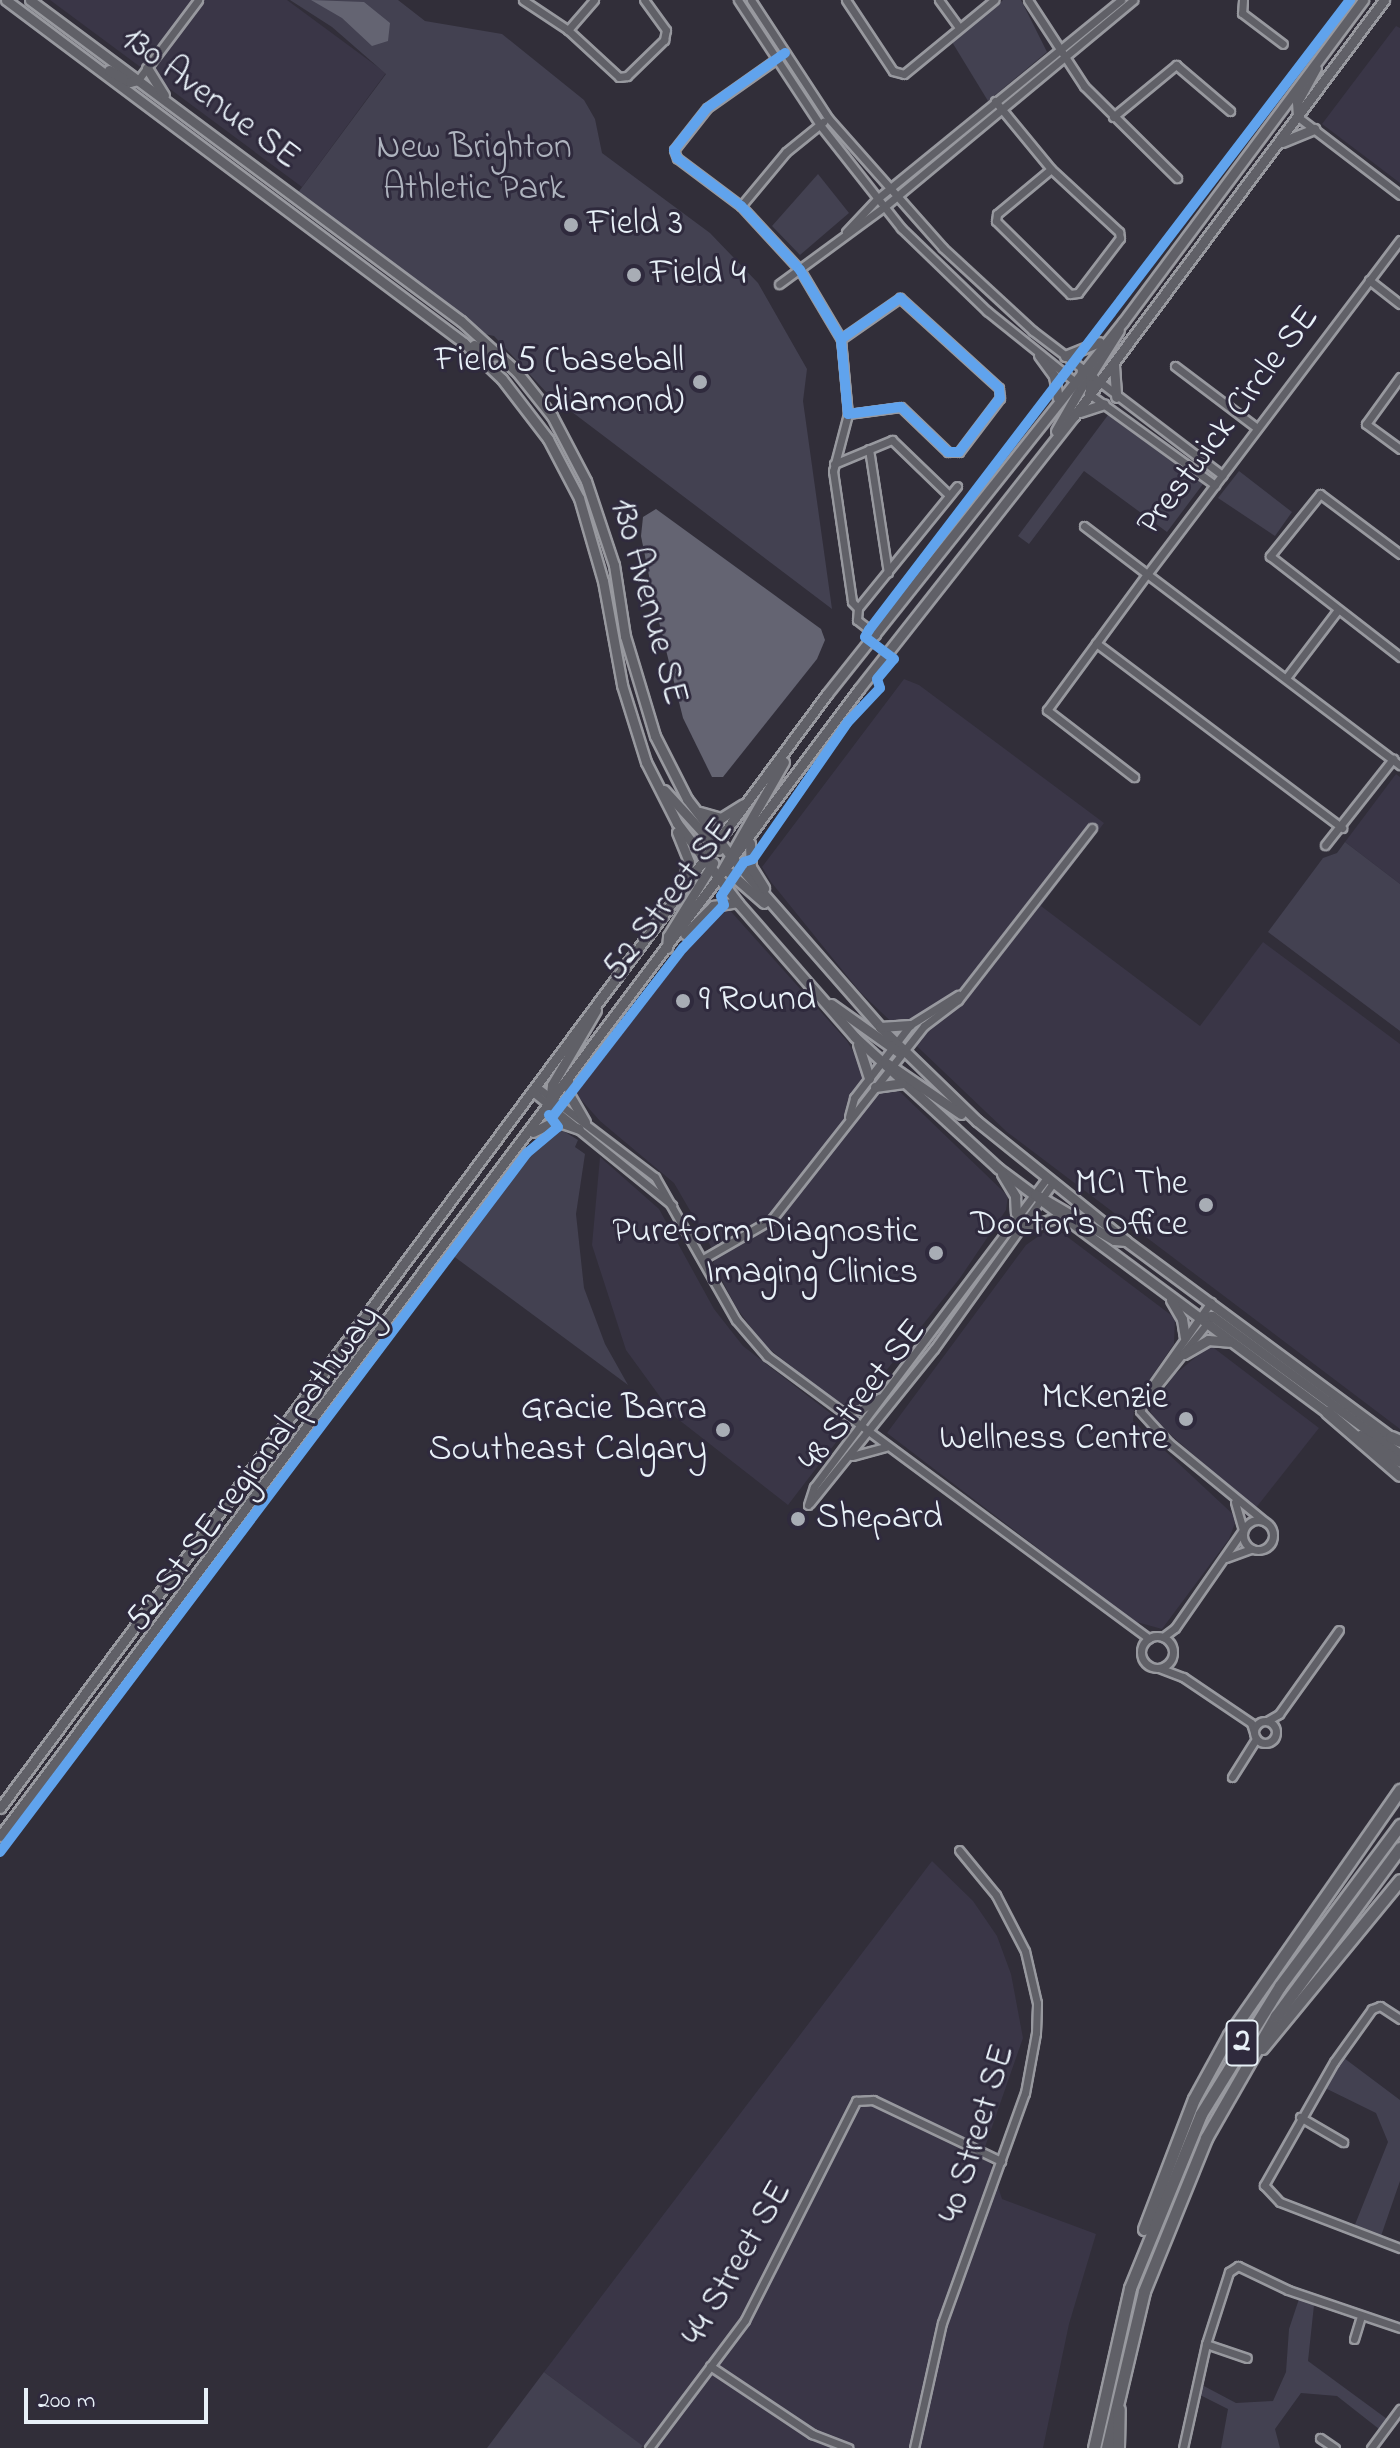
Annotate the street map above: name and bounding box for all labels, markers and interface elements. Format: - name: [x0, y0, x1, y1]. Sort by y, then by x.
- street label: 130 Avenue SE: [112, 18, 308, 180]
- park label: New Brighton Athletic Park: [376, 126, 572, 211]
- place label: Field 3: [587, 203, 683, 247]
- marker: Field 3: [562, 216, 580, 234]
- place label: Field 4: [650, 253, 746, 297]
- marker: Field 4: [625, 266, 643, 284]
- street label: Prestwick Circle SE: [1128, 297, 1330, 545]
- place label: Field 5 (baseball diamond): [435, 339, 684, 424]
- marker: Field 5 (baseball diamond): [691, 373, 709, 391]
- street label: 130 Avenue SE: [600, 494, 696, 710]
- street label: 52 Street SE: [594, 810, 744, 990]
- place label: 9 Round: [699, 979, 816, 1023]
- marker: 9 Round: [674, 992, 692, 1010]
- place label: MCI The Doctor's Office: [970, 1162, 1188, 1247]
- marker: MCI The Doctor's Office: [1195, 1194, 1217, 1216]
- place label: Pureform Diagnostic Imaging Clinics: [612, 1210, 918, 1295]
- marker: Pureform Diagnostic Imaging Clinics: [925, 1242, 947, 1264]
- street label: 52 St SE regional pathway: [117, 1297, 391, 1641]
- street label: 48 Street SE: [790, 1311, 936, 1481]
- place label: McKenzie Wellness Centre: [939, 1376, 1168, 1461]
- place label: Gracie Barra Southeast Calgary: [428, 1387, 707, 1472]
- marker: McKenzie Wellness Centre: [1175, 1408, 1197, 1430]
- marker: Gracie Barra Southeast Calgary: [714, 1421, 732, 1439]
- place label: Shepard: [816, 1497, 943, 1541]
- marker: Shepard: [787, 1508, 809, 1530]
- road number: 2: [1224, 2013, 1260, 2073]
- street label: 40 Street SE: [930, 2040, 1026, 2228]
- street label: 44 Street SE: [673, 2174, 803, 2354]
- scale bar: [28, 2372, 212, 2422]
- text: 200 m: [38, 2384, 95, 2419]

